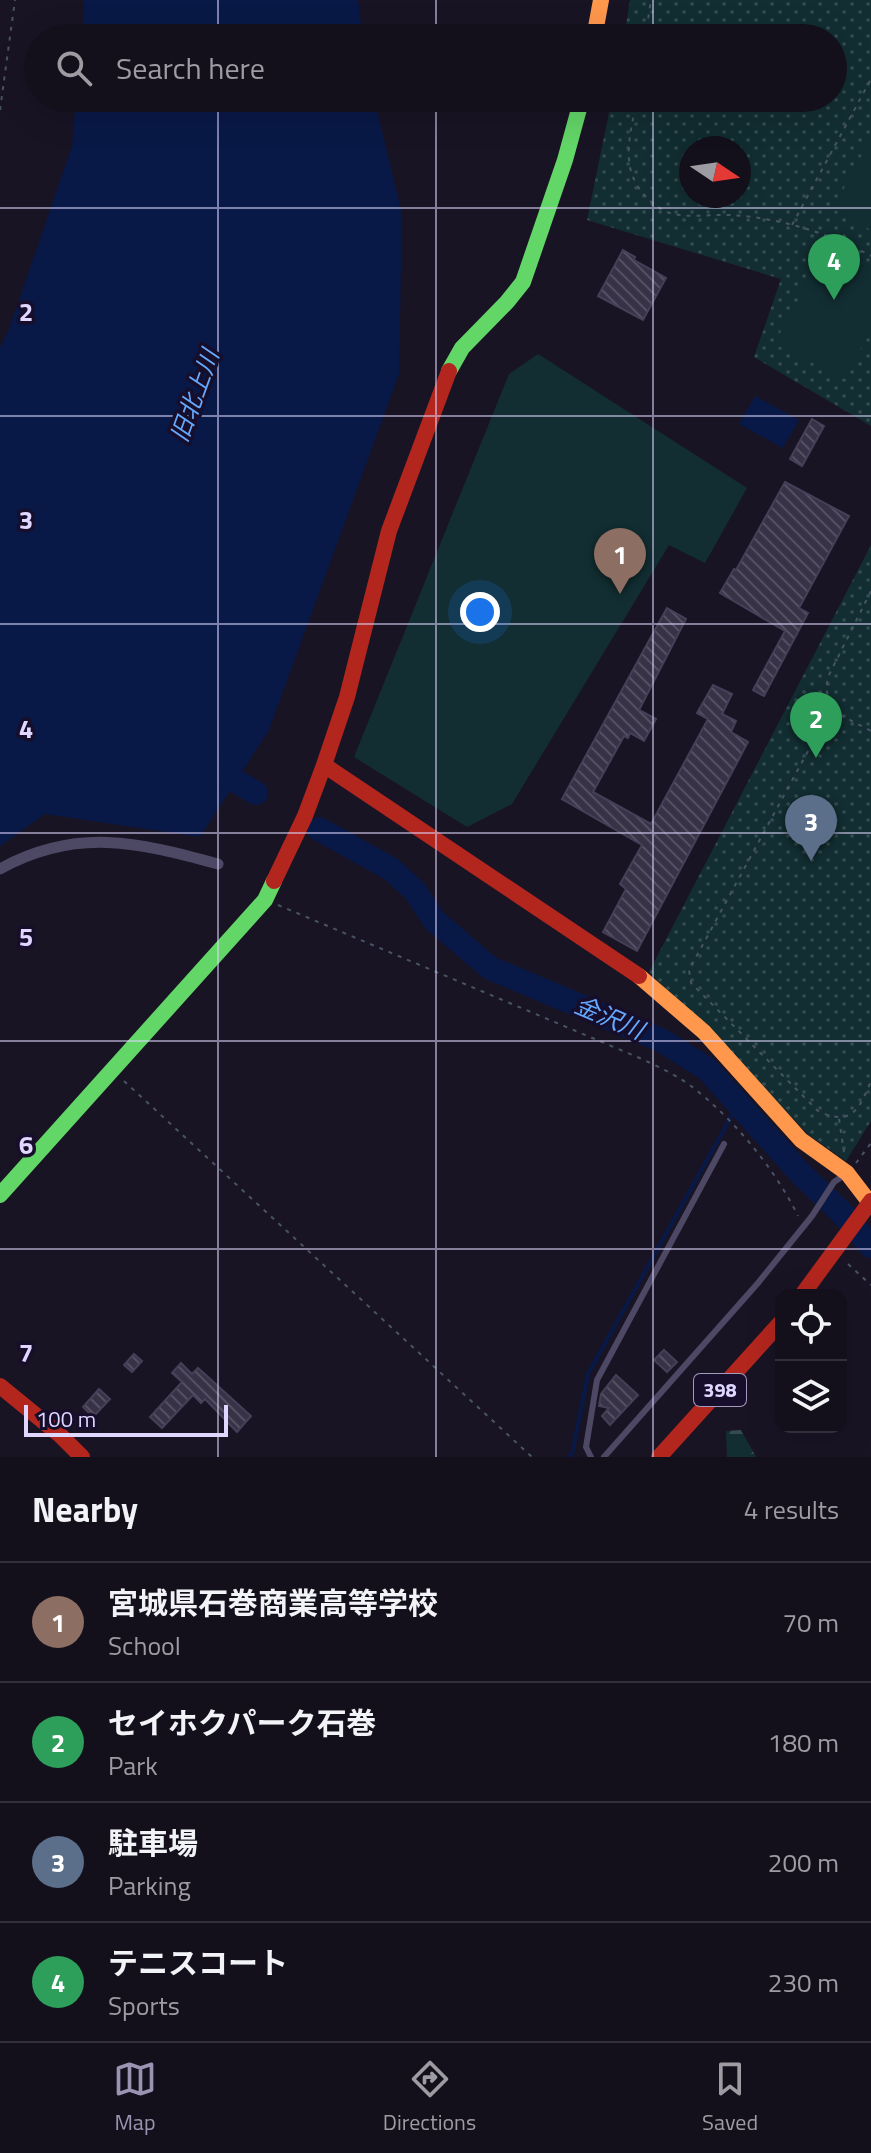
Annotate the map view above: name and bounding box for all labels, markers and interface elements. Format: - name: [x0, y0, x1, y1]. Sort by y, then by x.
- search box: [24, 24, 847, 112]
- text: Search here: [116, 45, 265, 91]
- icon: search: [52, 46, 96, 90]
- north arrow: [679, 136, 751, 208]
- pin: 4: [808, 234, 860, 300]
- text: 2: [19, 292, 33, 331]
- water label: 旧北上川: [161, 342, 228, 447]
- text: 3: [19, 500, 33, 539]
- pin: 1: [594, 528, 646, 594]
- your location: [460, 592, 500, 632]
- pin: 2: [790, 692, 842, 758]
- text: 4: [19, 709, 33, 748]
- pin: 3: [785, 795, 837, 861]
- text: 5: [19, 917, 33, 956]
- water label: 金沢川: [569, 986, 652, 1049]
- text: 6: [19, 1125, 33, 1164]
- map controls: [775, 1289, 847, 1433]
- button: locate: [775, 1289, 847, 1361]
- text: 7: [19, 1333, 33, 1372]
- button: layers: [775, 1361, 847, 1433]
- road number: 398: [694, 1374, 746, 1406]
- scale bar: [24, 1401, 228, 1437]
- text: 100 m: [36, 1402, 96, 1436]
- text: Nearby: [32, 1483, 138, 1535]
- text: 4 results: [744, 1490, 839, 1529]
- text: 宮城県石巻商業高等学校: [108, 1580, 438, 1626]
- text: 1: [51, 1603, 65, 1642]
- text: 70 m: [782, 1603, 839, 1642]
- text: School: [108, 1626, 181, 1665]
- text: セイホクパーク石巻: [108, 1700, 377, 1746]
- text: 2: [51, 1723, 65, 1762]
- text: 180 m: [768, 1723, 839, 1762]
- text: Park: [108, 1746, 158, 1785]
- text: 駐車場: [108, 1820, 198, 1866]
- text: 3: [51, 1843, 65, 1882]
- text: 200 m: [768, 1843, 839, 1882]
- text: Parking: [108, 1866, 191, 1905]
- text: テニスコート: [108, 1940, 288, 1986]
- text: 4: [51, 1963, 65, 2002]
- text: 230 m: [768, 1963, 839, 2002]
- text: Sports: [108, 1986, 180, 2025]
- tab: Map: [113, 2057, 157, 2139]
- tab: Directions: [383, 2057, 476, 2139]
- tab: Saved: [702, 2057, 758, 2139]

